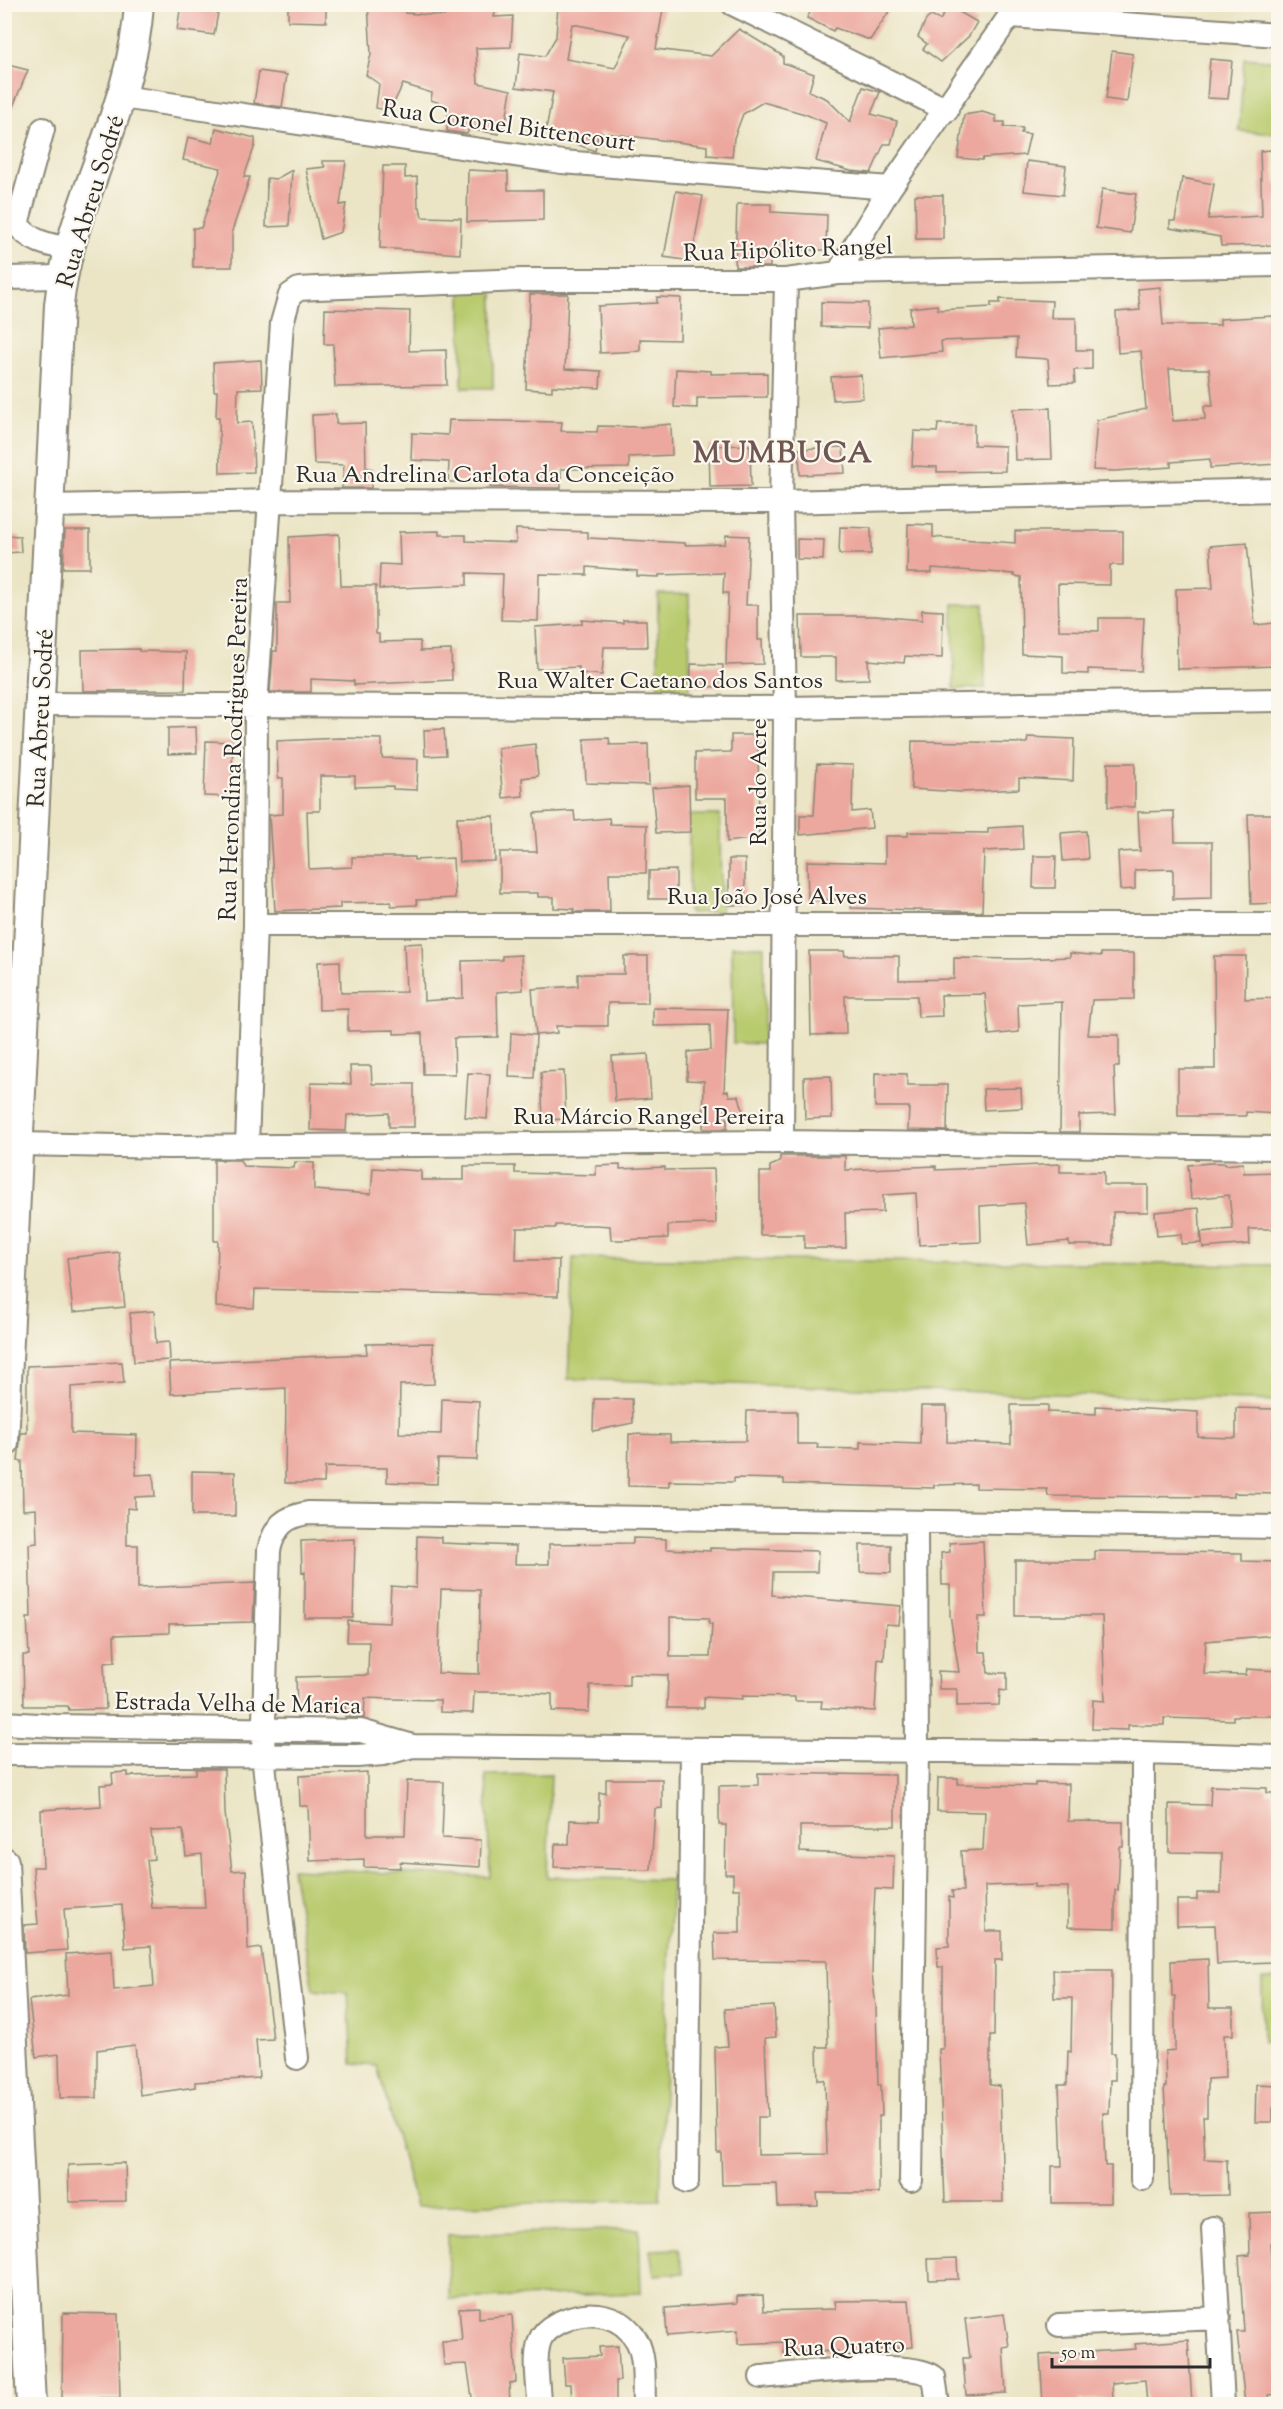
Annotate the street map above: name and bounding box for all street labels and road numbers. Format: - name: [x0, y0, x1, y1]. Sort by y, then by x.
- street label: Rua Coronel Bittencourt: [380, 92, 638, 162]
- street label: Rua Abreu Sodré: [49, 111, 134, 292]
- street label: Rua Hipólito Rangel: [683, 230, 894, 272]
- street label: Rua Andrelina Carlota da Conceição: [296, 459, 674, 493]
- street label: Rua Herondina Rodrigues Pereira: [212, 577, 258, 922]
- street label: Rua Abreu Sodré: [20, 628, 64, 808]
- street label: Rua Walter Caetano dos Santos: [497, 665, 823, 699]
- street label: Rua do Acre: [743, 718, 777, 846]
- street label: Rua João José Alves: [667, 881, 867, 915]
- street label: Rua Márcio Rangel Pereira: [513, 1101, 785, 1135]
- street label: Estrada Velha de Marica: [114, 1686, 362, 1724]
- street label: Rua Quatro: [783, 2329, 905, 2367]

